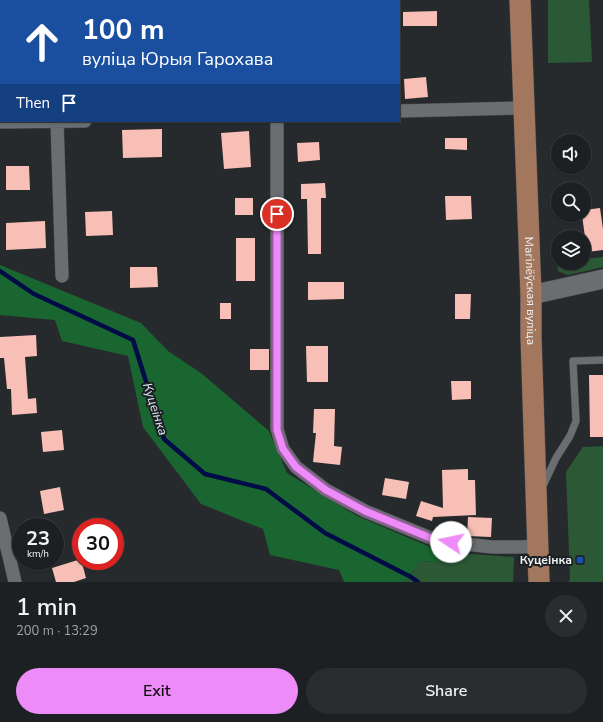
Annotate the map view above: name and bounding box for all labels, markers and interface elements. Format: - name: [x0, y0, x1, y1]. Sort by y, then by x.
- text: 100 m: [82, 11, 165, 49]
- icon: ahead: [16, 16, 68, 68]
- text: вуліца Юрыя Гарохава: [82, 47, 273, 71]
- icon: arrive: [58, 92, 80, 114]
- text: Then: [16, 93, 50, 113]
- map controls: [551, 134, 591, 270]
- button: sound: [551, 134, 591, 174]
- button: search: [551, 182, 591, 222]
- pin: [260, 197, 294, 231]
- icon: arrive: [266, 203, 288, 225]
- button: layers: [551, 230, 591, 270]
- street label: Магілёўская вуліца: [521, 236, 539, 345]
- water label: Куцеінка: [138, 380, 172, 438]
- speed limit sign: 30: [72, 518, 124, 570]
- position arrow: [430, 521, 472, 563]
- text: 23: [26, 525, 50, 552]
- text: km/h: [27, 547, 49, 561]
- place label: Куцеінка: [520, 552, 572, 568]
- marker: Куцеінка: [575, 555, 585, 565]
- text: 1 min: [16, 591, 77, 623]
- button: close: [545, 595, 587, 637]
- text: 200 m · 13:29: [16, 622, 98, 640]
- button: Exit: [16, 668, 298, 714]
- button: Share: [306, 668, 587, 714]

